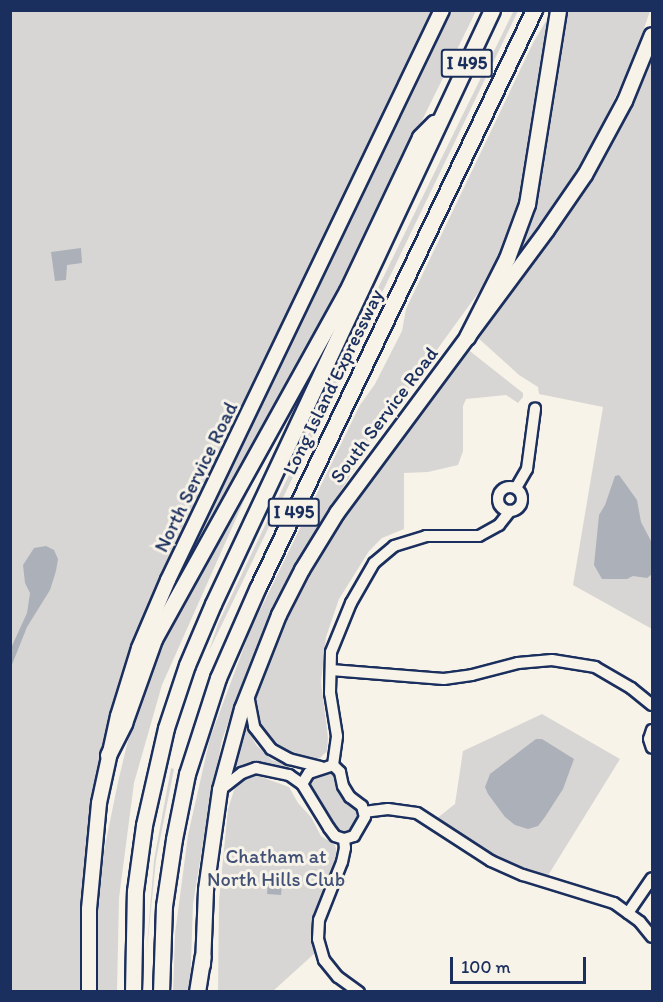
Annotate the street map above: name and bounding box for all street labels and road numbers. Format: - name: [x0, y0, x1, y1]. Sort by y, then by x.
- road number: I 495: [440, 48, 494, 78]
- street label: Long Island Expressway: [277, 285, 389, 479]
- street label: South Service Road: [325, 342, 443, 488]
- street label: North Service Road: [149, 398, 243, 556]
- road number: I 495: [267, 497, 321, 527]

